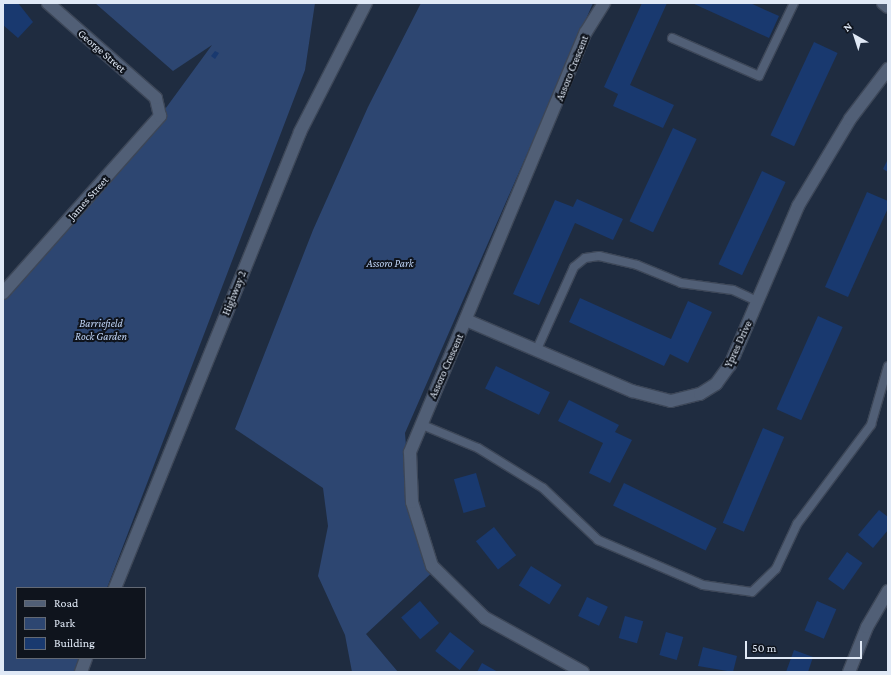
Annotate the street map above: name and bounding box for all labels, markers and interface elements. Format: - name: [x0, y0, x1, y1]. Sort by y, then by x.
- north arrow: [835, 16, 875, 56]
- text: N: [841, 20, 854, 34]
- street label: George Street: [75, 27, 129, 75]
- street label: Assoro Crescent: [553, 33, 591, 103]
- street label: James Street: [65, 173, 111, 223]
- park label: Assoro Park: [366, 256, 414, 270]
- street label: Highway 2: [219, 269, 249, 317]
- park label: Barriefield Rock Garden: [75, 317, 127, 343]
- street label: Ypres Drive: [721, 319, 755, 369]
- street label: Assoro Crescent: [426, 331, 466, 401]
- legend: [16, 587, 146, 659]
- text: Road: [54, 596, 78, 610]
- text: Park: [54, 616, 75, 630]
- scale bar: [747, 633, 864, 659]
- text: Building: [54, 636, 95, 650]
- text: 50 m: [752, 641, 776, 655]

